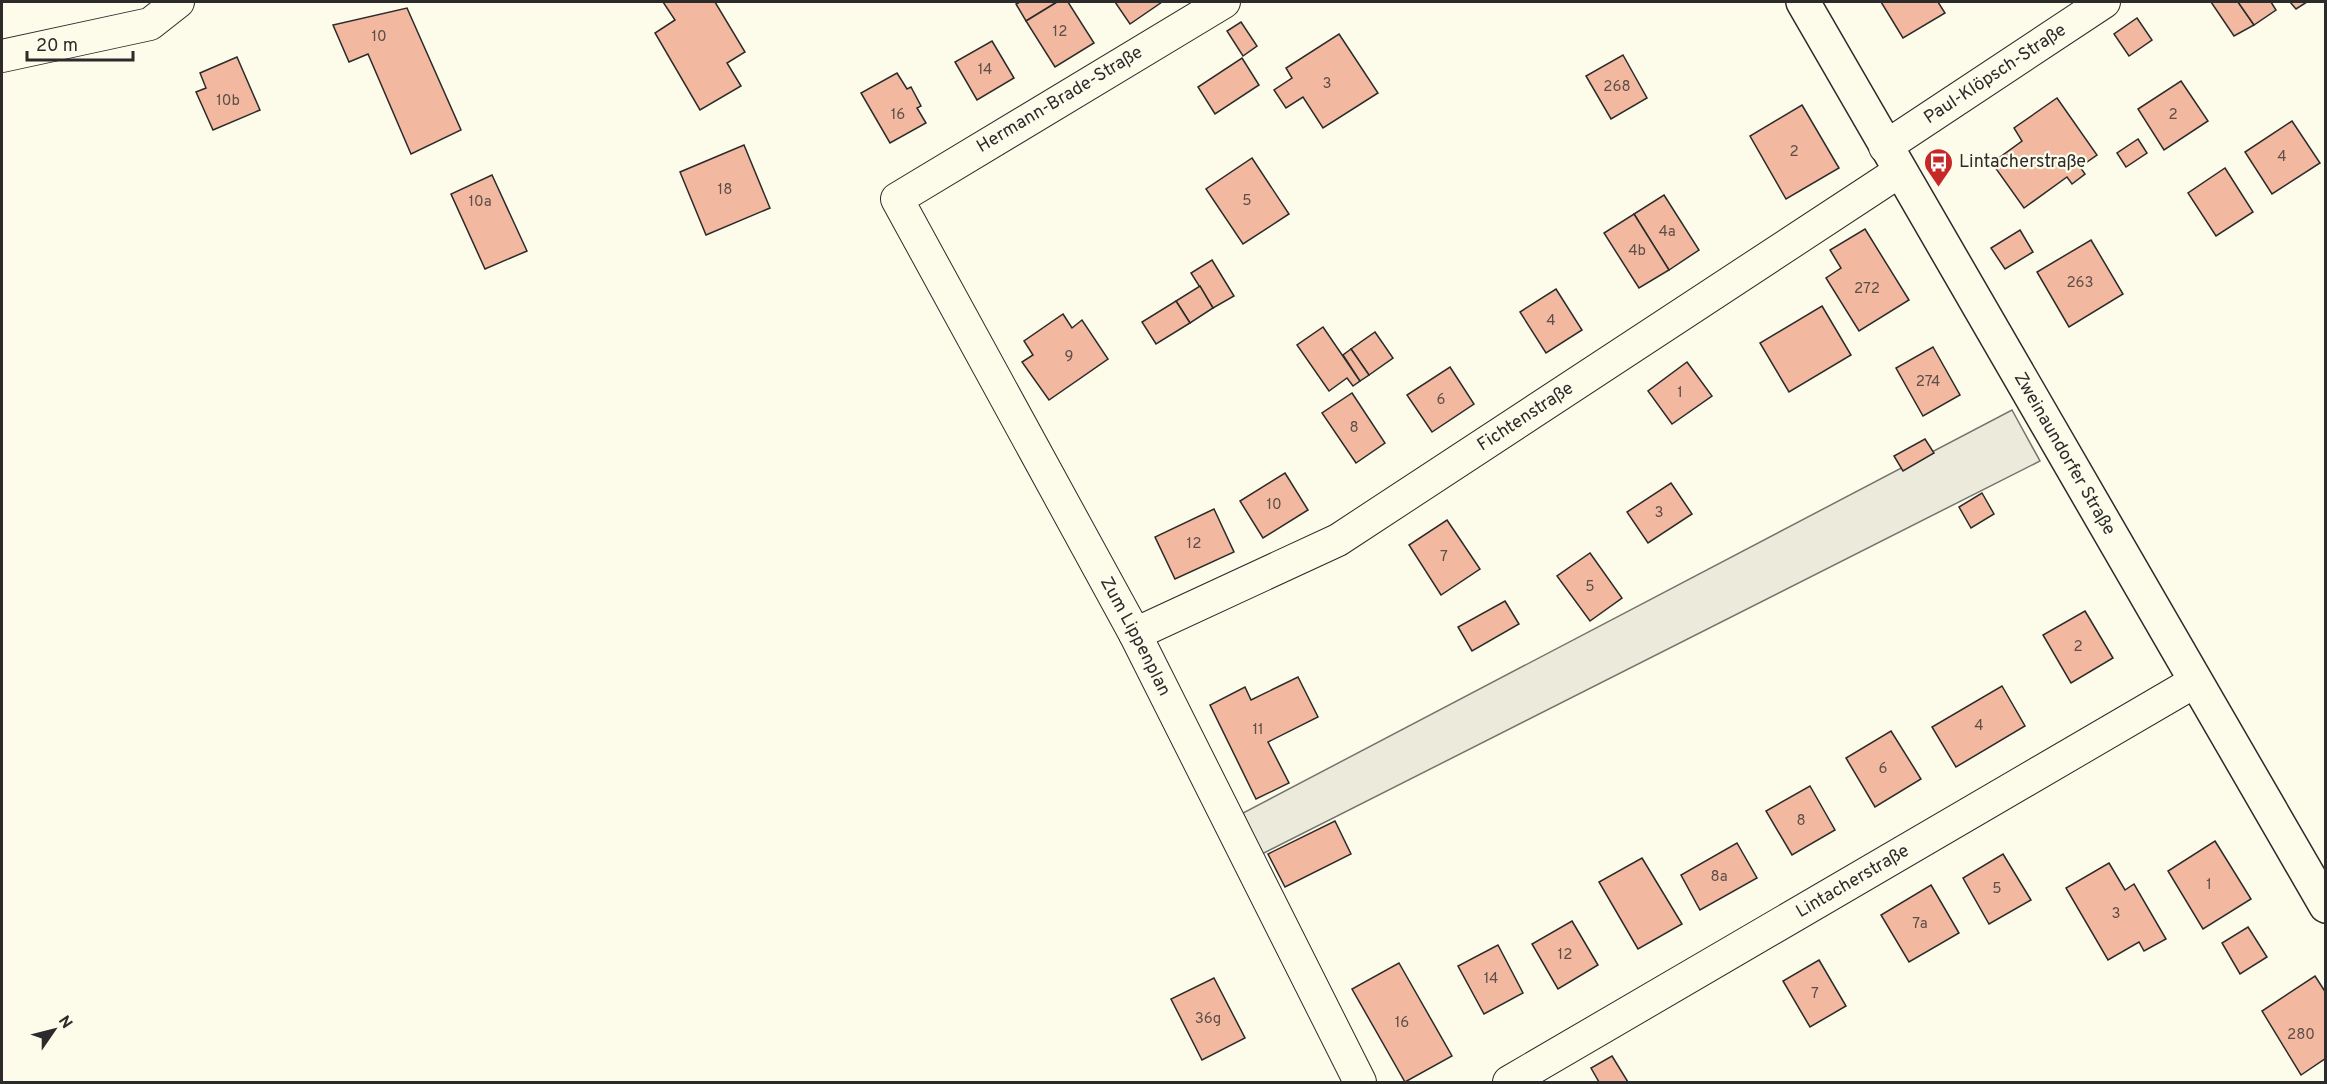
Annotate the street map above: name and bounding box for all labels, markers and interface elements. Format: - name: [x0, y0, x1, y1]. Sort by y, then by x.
- street label: Paul-Klöpsch-Straße: [1920, 19, 2071, 130]
- house number: 12: [1053, 23, 1067, 42]
- scale bar: [27, 24, 134, 62]
- house number: 10: [371, 28, 387, 47]
- text: 20 m: [36, 35, 78, 58]
- street label: Hermann-Brade-Straße: [973, 41, 1147, 159]
- house number: 14: [978, 61, 992, 80]
- house number: 3: [1322, 75, 1332, 94]
- house number: 268: [1603, 78, 1631, 97]
- house number: 10b: [216, 92, 240, 111]
- house number: 16: [891, 106, 905, 125]
- house number: 2: [2168, 106, 2178, 125]
- house number: 2: [1789, 143, 1799, 162]
- bus stop icon: Lintacherstraße: [1922, 146, 1954, 188]
- house number: 4: [2277, 148, 2287, 167]
- place label: Lintacherstraße: [1959, 151, 2086, 174]
- house number: 18: [718, 181, 732, 200]
- house number: 5: [1242, 192, 1252, 211]
- house number: 10a: [468, 193, 492, 212]
- house number: 4a: [1658, 223, 1676, 242]
- house number: 4b: [1628, 242, 1646, 261]
- house number: 263: [2066, 274, 2094, 293]
- house number: 272: [1854, 280, 1880, 299]
- house number: 4: [1546, 312, 1556, 331]
- house number: 9: [1065, 348, 1073, 367]
- street label: Zweinaundorfer Straße: [2008, 368, 2121, 539]
- house number: 274: [1916, 373, 1940, 392]
- street label: Fichtenstraße: [1473, 377, 1578, 457]
- house number: 1: [1677, 384, 1683, 403]
- house number: 6: [1437, 391, 1446, 410]
- house number: 8: [1349, 419, 1359, 438]
- house number: 10: [1266, 496, 1282, 515]
- house number: 3: [1654, 504, 1664, 523]
- house number: 12: [1187, 535, 1201, 554]
- house number: 7: [1440, 548, 1448, 567]
- street label: Zum Lippenplan: [1094, 573, 1176, 700]
- house number: 5: [1585, 578, 1595, 597]
- house number: 2: [2073, 638, 2083, 657]
- house number: 4: [1974, 717, 1984, 736]
- house number: 11: [1252, 721, 1264, 740]
- house number: 6: [1879, 760, 1888, 779]
- house number: 8: [1796, 812, 1806, 831]
- street label: Lintacherstraße: [1792, 839, 1913, 923]
- house number: 8a: [1710, 868, 1728, 887]
- house number: 1: [2206, 876, 2212, 895]
- house number: 5: [1992, 880, 2002, 899]
- house number: 3: [2111, 905, 2121, 924]
- house number: 7a: [1912, 915, 1928, 934]
- house number: 12: [1558, 946, 1572, 965]
- house number: 14: [1484, 970, 1498, 989]
- house number: 7: [1811, 985, 1819, 1004]
- north arrow: [24, 1000, 84, 1060]
- house number: 36g: [1195, 1010, 1221, 1029]
- text: N: [53, 1012, 76, 1033]
- house number: 16: [1395, 1014, 1409, 1033]
- house number: 280: [2287, 1026, 2315, 1045]

